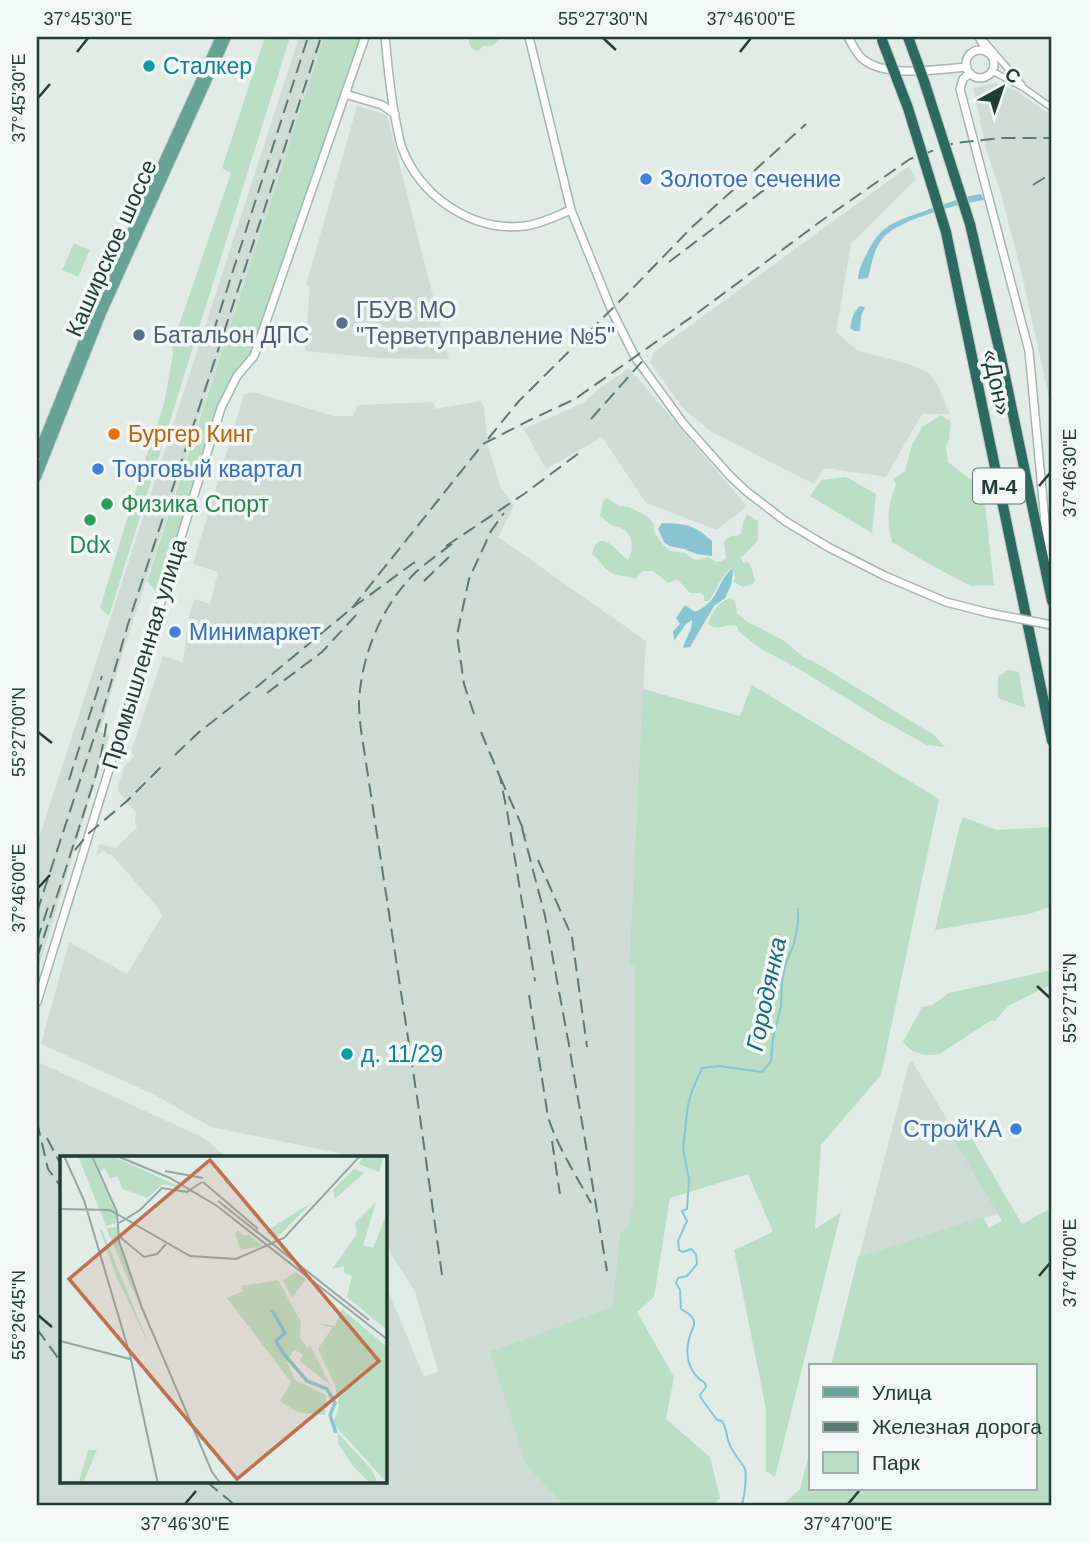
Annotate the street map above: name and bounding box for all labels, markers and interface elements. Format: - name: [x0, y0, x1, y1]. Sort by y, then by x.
- text: 37°45'30"E: [43, 9, 133, 29]
- text: 55°27'30"N: [558, 9, 648, 29]
- text: 37°46'00"E: [706, 9, 796, 29]
- north arrow: [967, 52, 1036, 122]
- text: 37°45'30"E: [9, 53, 29, 143]
- place label: Сталкер: [163, 53, 252, 79]
- marker: Сталкер: [141, 58, 157, 74]
- text: С: [1001, 63, 1025, 88]
- street label: Каширское шоссе: [60, 155, 162, 341]
- place label: Золотое сечение: [660, 166, 841, 192]
- marker: Золотое сечение: [638, 171, 654, 187]
- place label: ГБУВ МО "Терветуправление №5": [356, 297, 615, 349]
- marker: ГБУВ МО "Терветуправление №5": [334, 315, 350, 331]
- place label: Батальон ДПС: [153, 322, 309, 348]
- marker: Батальон ДПС: [131, 327, 147, 343]
- street label: «Дон»: [977, 347, 1017, 417]
- place label: Бургер Кинг: [128, 421, 254, 447]
- marker: Бургер Кинг: [106, 426, 122, 442]
- text: 37°46'30"E: [1060, 428, 1080, 518]
- place label: Торговый квартал: [112, 456, 302, 482]
- marker: Торговый квартал: [90, 461, 106, 477]
- road number: М-4: [973, 468, 1025, 504]
- place label: Физика Спорт: [121, 491, 270, 517]
- marker: Физика Спорт: [99, 496, 115, 512]
- marker: Ddx: [82, 512, 98, 528]
- place label: Ddx: [70, 532, 111, 558]
- street label: Промышленная улица: [97, 536, 191, 772]
- place label: Минимаркет: [189, 619, 321, 645]
- marker: Минимаркет: [167, 624, 183, 640]
- text: 55°27'00"N: [9, 687, 29, 777]
- text: 37°46'00"E: [9, 843, 29, 933]
- water label: Городянка: [741, 935, 791, 1053]
- text: 55°27'15"N: [1060, 953, 1080, 1043]
- place label: д. 11/29: [361, 1041, 443, 1067]
- marker: д. 11/29: [339, 1046, 355, 1062]
- place label: Строй'КА: [903, 1116, 1003, 1142]
- marker: Строй'КА: [1008, 1121, 1024, 1137]
- inset map: [60, 1156, 387, 1484]
- text: 37°47'00"E: [1060, 1218, 1080, 1308]
- text: 55°26'45"N: [9, 1270, 29, 1360]
- legend: [809, 1364, 1036, 1490]
- text: Улица: [872, 1381, 932, 1404]
- text: Железная дорога: [872, 1415, 1042, 1438]
- text: Парк: [872, 1451, 920, 1474]
- text: 37°46'30"E: [140, 1514, 230, 1534]
- text: 37°47'00"E: [803, 1514, 893, 1534]

